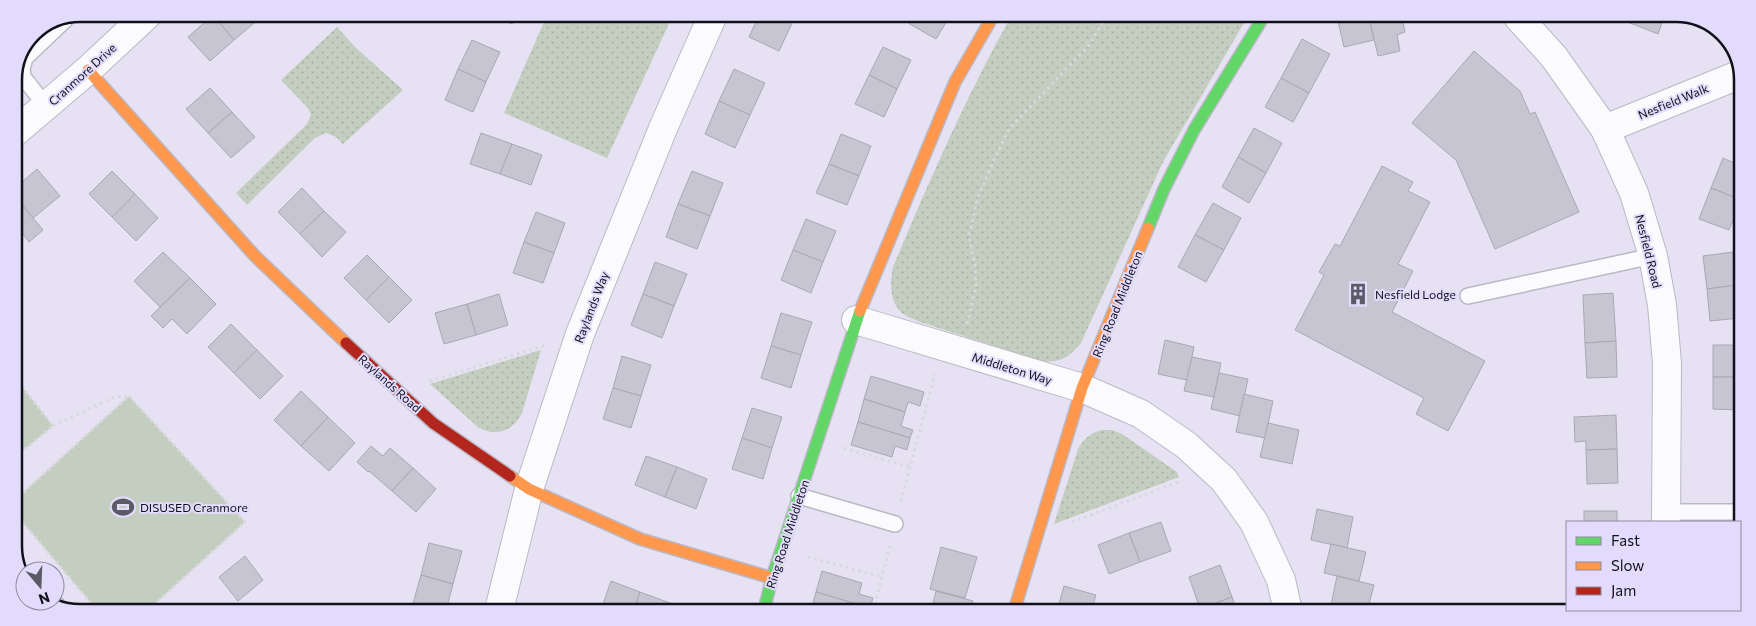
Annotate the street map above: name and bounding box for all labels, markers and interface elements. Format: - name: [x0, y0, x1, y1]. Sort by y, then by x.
- street label: Cranmore Drive: [45, 40, 119, 108]
- street label: Nesfield Walk: [1636, 80, 1711, 121]
- street label: Nesfield Road: [1633, 213, 1665, 289]
- street label: Ring Road Middleton: [1089, 249, 1145, 359]
- street label: Raylands Way: [571, 269, 611, 345]
- building icon: Nesfield Lodge: [1345, 281, 1371, 307]
- place label: Nesfield Lodge: [1375, 287, 1456, 301]
- street label: Middleton Way: [970, 349, 1054, 387]
- street label: Raylands Road: [356, 351, 424, 415]
- street label: Ring Road Middleton: [763, 478, 811, 590]
- sports icon: DISUSED Cranmore: [110, 494, 136, 520]
- place label: DISUSED Cranmore: [140, 500, 248, 514]
- legend: [1566, 521, 1741, 611]
- text: Fast: [1611, 531, 1640, 549]
- text: Slow: [1611, 556, 1644, 574]
- north arrow: [15, 561, 65, 611]
- text: Jam: [1611, 581, 1636, 599]
- text: N: [37, 589, 52, 609]

